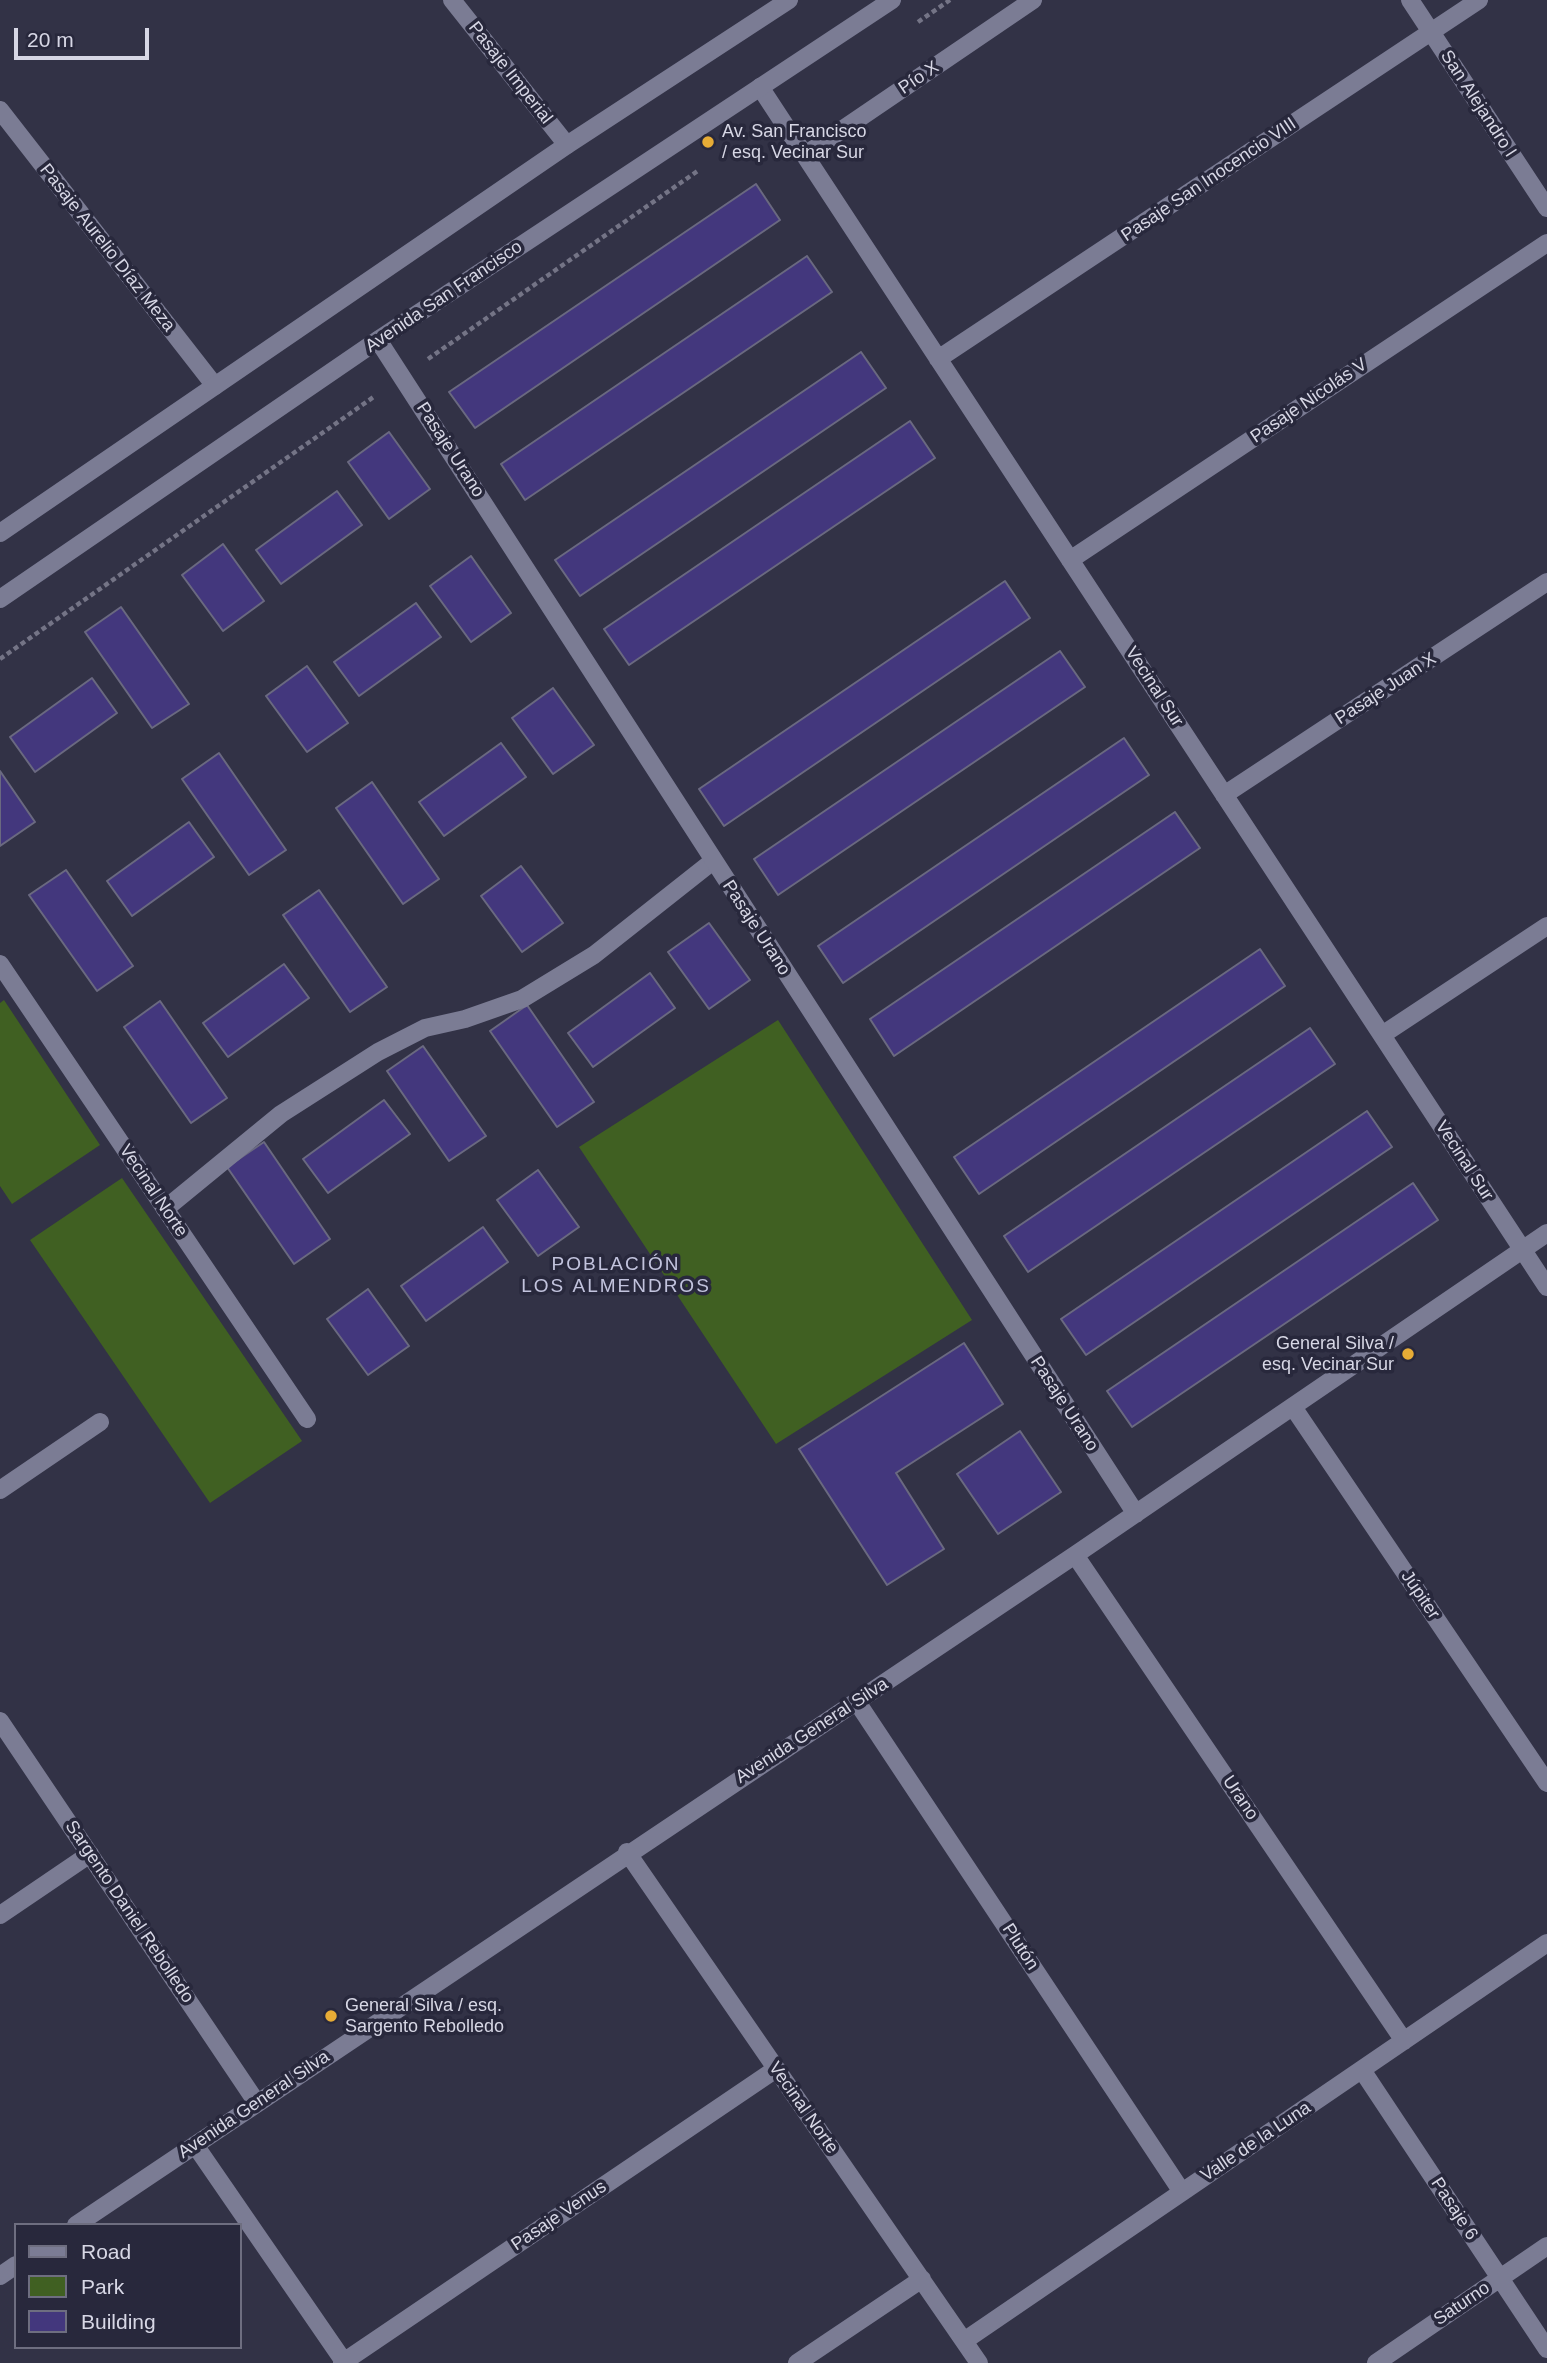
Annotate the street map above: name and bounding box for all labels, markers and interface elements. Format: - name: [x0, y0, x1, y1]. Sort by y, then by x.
- scale bar: [18, 14, 152, 58]
- street label: Pasaje Imperial: [463, 17, 557, 129]
- text: 20 m: [27, 28, 74, 51]
- street label: San Alejandro I: [1435, 47, 1521, 161]
- street label: Pío X: [895, 57, 943, 99]
- street label: Pasaje San Inocencio VIII: [1118, 113, 1300, 247]
- place label: Av. San Francisco / esq. Vecinar Sur: [722, 121, 866, 164]
- marker: Av. San Francisco / esq. Vecinar Sur: [700, 134, 716, 150]
- street label: Pasaje Aurelio Díaz Meza: [35, 160, 179, 336]
- street label: Avenida San Francisco: [361, 236, 527, 358]
- street label: Pasaje Nicolás V: [1247, 354, 1371, 448]
- street label: Pasaje Urano: [411, 398, 489, 502]
- street label: Vecinal Sur: [1120, 643, 1188, 731]
- street label: Pasaje Juan X: [1331, 648, 1441, 730]
- street label: Pasaje Urano: [717, 876, 795, 980]
- street label: Vecinal Sur: [1430, 1117, 1498, 1205]
- street label: Vecinal Norte: [114, 1141, 192, 1241]
- district label: POBLACIÓN LOS ALMENDROS: [523, 1254, 709, 1298]
- place label: General Silva / esq. Vecinar Sur: [1262, 1333, 1394, 1376]
- marker: General Silva / esq. Vecinar Sur: [1400, 1346, 1416, 1362]
- street label: Pasaje Urano: [1025, 1352, 1103, 1456]
- street label: Júpiter: [1396, 1567, 1444, 1623]
- street label: Avenida General Silva: [732, 1674, 892, 1788]
- street label: Urano: [1217, 1772, 1263, 1824]
- street label: Sargento Daniel Rebolledo: [60, 1817, 198, 2007]
- street label: Plutón: [997, 1920, 1043, 1974]
- place label: General Silva / esq. Sargento Rebolledo: [345, 1995, 504, 2038]
- marker: General Silva / esq. Sargento Rebolledo: [323, 2008, 339, 2024]
- street label: Avenida General Silva: [174, 2046, 334, 2164]
- street label: Vecinal Norte: [763, 2058, 843, 2158]
- street label: Valle de la Luna: [1197, 2097, 1315, 2187]
- street label: Pasaje 6: [1426, 2174, 1482, 2244]
- street label: Pasaje Venus: [507, 2176, 611, 2256]
- legend: [14, 2223, 242, 2349]
- text: Road: [81, 2240, 131, 2263]
- text: Park: [81, 2275, 124, 2298]
- street label: Saturno: [1430, 2277, 1494, 2331]
- text: Building: [81, 2310, 156, 2333]

